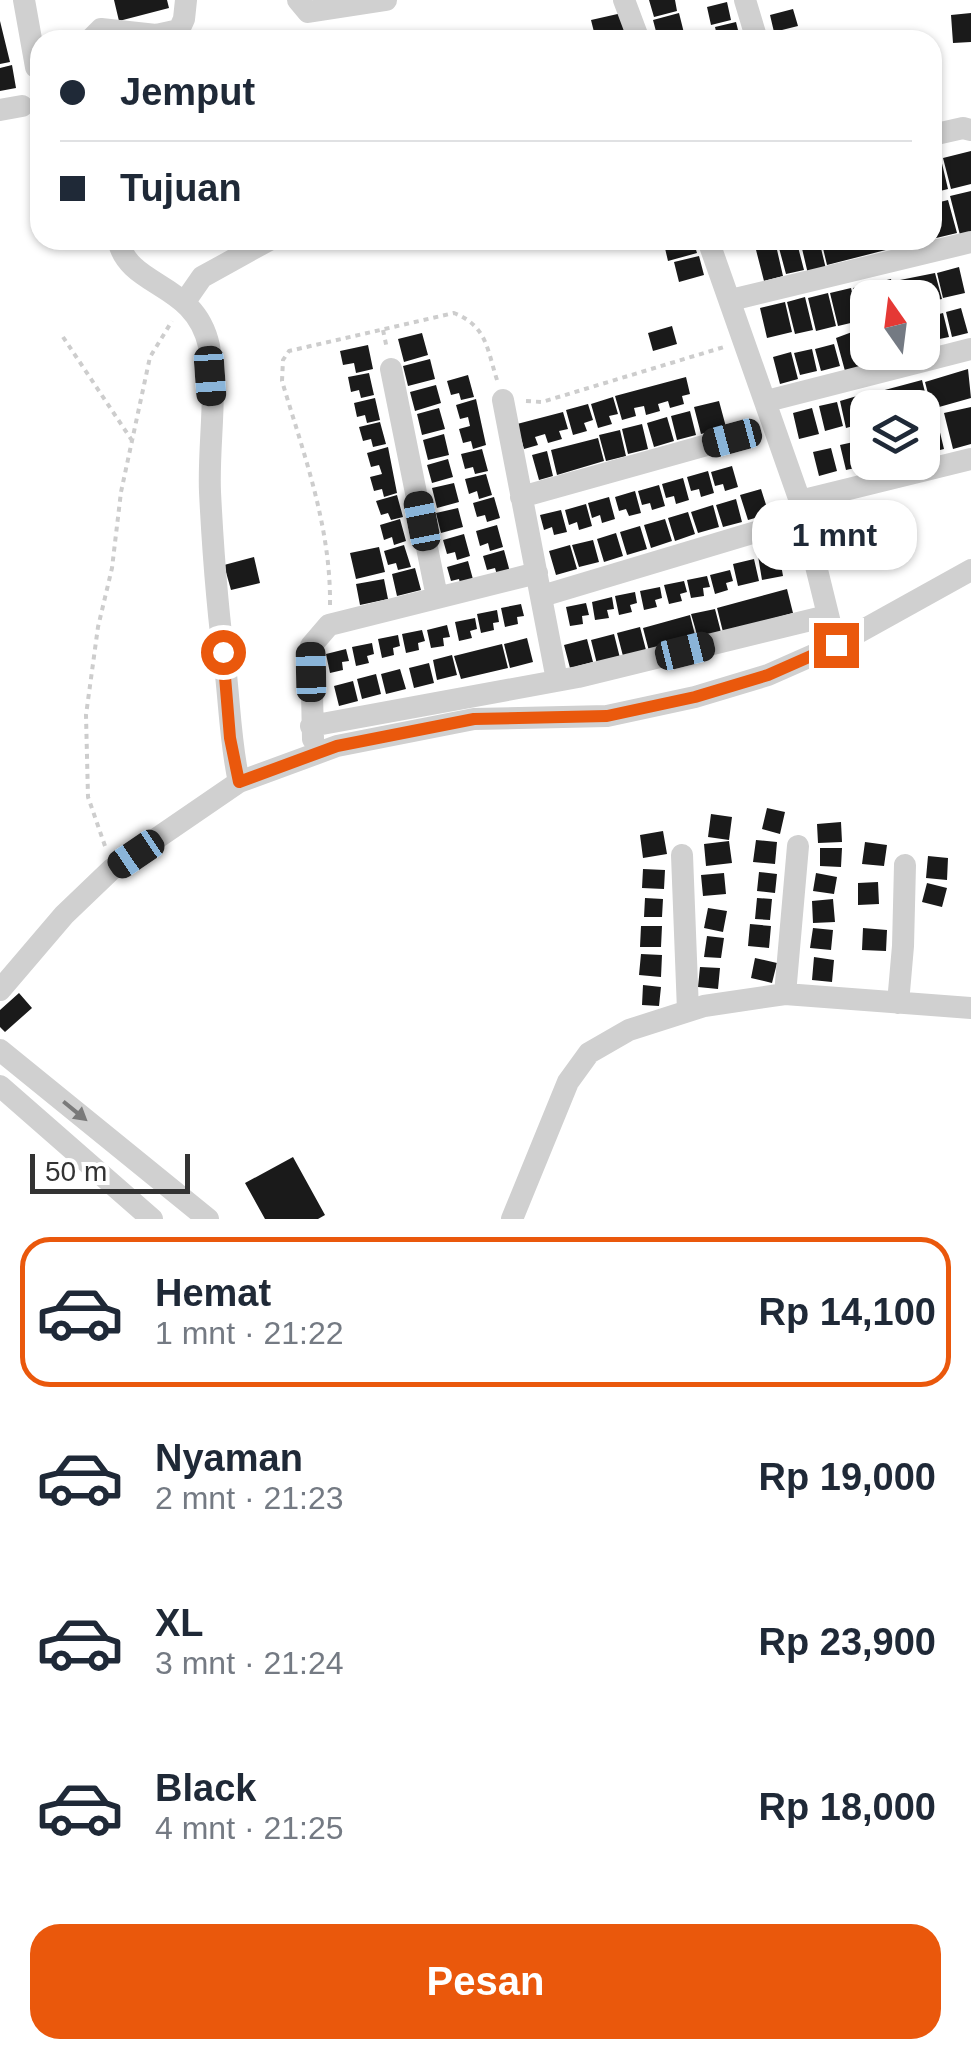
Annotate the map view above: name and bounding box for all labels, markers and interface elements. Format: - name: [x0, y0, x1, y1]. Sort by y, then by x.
- text: Jemput: [120, 71, 255, 113]
- text: Tujuan: [120, 167, 242, 209]
- north arrow: [850, 280, 940, 370]
- map controls: [850, 280, 940, 480]
- car: [193, 345, 227, 407]
- button: layers: [850, 390, 940, 480]
- car: [699, 416, 765, 460]
- car: [402, 489, 442, 553]
- callout: 1 mnt: [754, 500, 918, 570]
- text: 1 mnt: [792, 517, 877, 553]
- route end: [814, 623, 859, 668]
- car: [652, 629, 718, 673]
- route start: [201, 630, 246, 675]
- car: [295, 642, 327, 702]
- car: [103, 825, 169, 883]
- one-way arrow: [63, 1100, 88, 1121]
- scale bar: [30, 1149, 190, 1194]
- text: 50 m: [45, 1156, 107, 1187]
- icon: car: [35, 1267, 125, 1357]
- text: Hemat: [155, 1272, 271, 1314]
- text: Rp 14,100: [759, 1291, 936, 1333]
- text: 1 mnt · 21:22: [155, 1315, 344, 1351]
- icon: car: [35, 1432, 125, 1522]
- text: Nyaman: [155, 1437, 303, 1479]
- text: Rp 19,000: [759, 1456, 936, 1498]
- text: 2 mnt · 21:23: [155, 1480, 344, 1516]
- icon: car: [35, 1597, 125, 1687]
- text: XL: [155, 1602, 204, 1644]
- text: Rp 23,900: [759, 1621, 936, 1663]
- text: 3 mnt · 21:24: [155, 1645, 344, 1681]
- icon: car: [35, 1762, 125, 1852]
- text: Black: [155, 1767, 256, 1809]
- text: Rp 18,000: [759, 1786, 936, 1828]
- text: 4 mnt · 21:25: [155, 1810, 344, 1846]
- button: Pesan: [30, 1924, 941, 2039]

